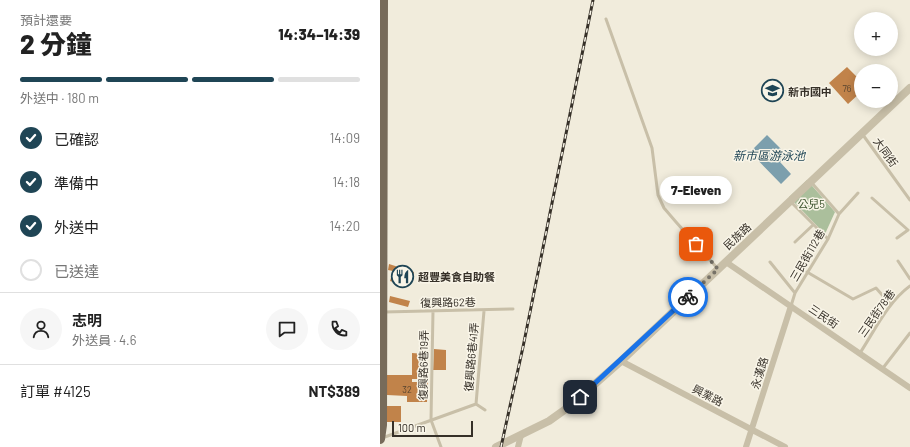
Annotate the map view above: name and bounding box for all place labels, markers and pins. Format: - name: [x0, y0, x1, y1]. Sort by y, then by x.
- school or university icon: 新市國中: [759, 78, 785, 104]
- place label: 新市國中: [788, 85, 832, 98]
- callout: 7-Eleven: [660, 176, 732, 204]
- pin: [679, 227, 713, 261]
- restaurant icon: 超豐美食自助餐: [389, 263, 415, 289]
- place label: 超豐美食自助餐: [418, 270, 495, 283]
- pin: [563, 380, 597, 414]

